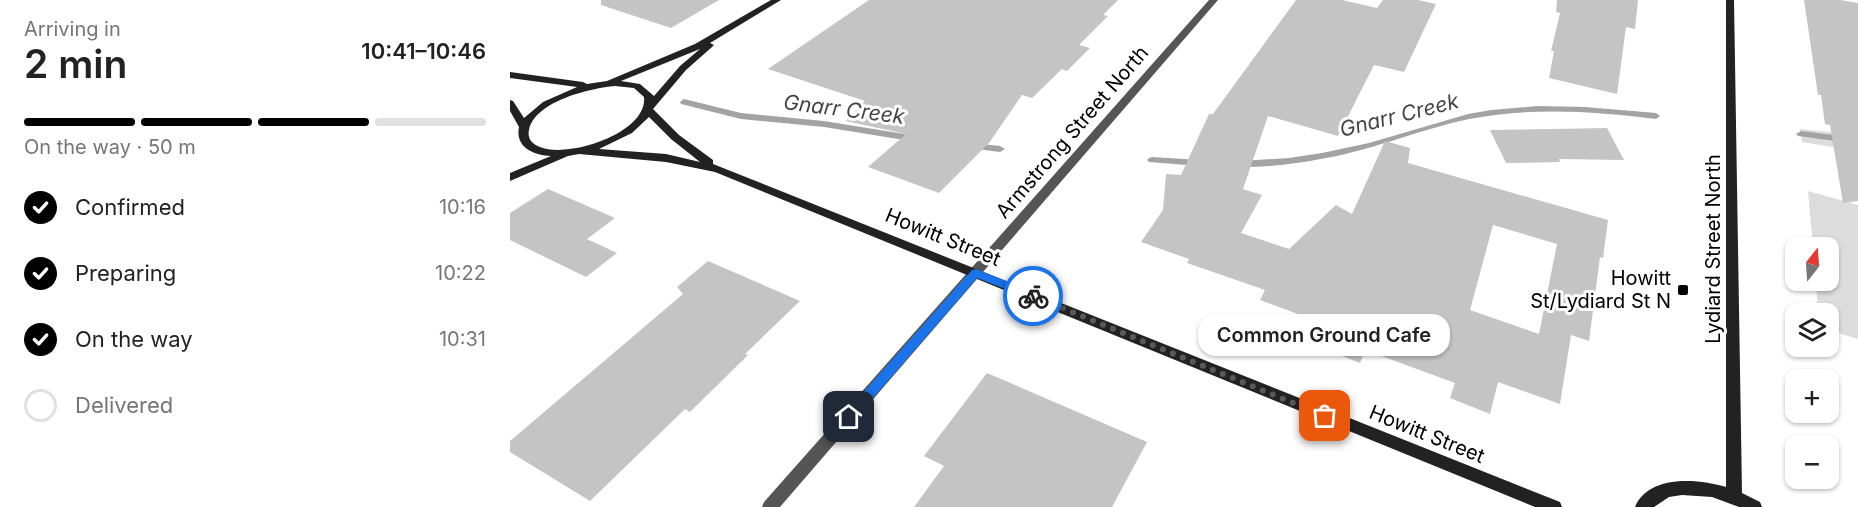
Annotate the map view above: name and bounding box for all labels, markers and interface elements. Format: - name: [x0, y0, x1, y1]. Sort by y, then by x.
- text: Arriving in: [24, 17, 121, 41]
- text: 10:41–10:46: [361, 38, 486, 64]
- text: 2 min: [24, 40, 127, 87]
- street label: Armstrong Street North: [991, 41, 1153, 223]
- water label: Gnarr Creek: [1337, 88, 1461, 142]
- water label: Gnarr Creek: [782, 89, 906, 129]
- text: On the way · 50 m: [24, 135, 196, 159]
- street label: Lydiard Street North: [1701, 154, 1725, 344]
- icon: check: [24, 191, 57, 224]
- text: Confirmed: [75, 194, 185, 220]
- text: 10:16: [439, 195, 486, 219]
- street label: Howitt Street: [882, 203, 1005, 271]
- north arrow: [1785, 237, 1839, 291]
- map controls: [1785, 237, 1839, 489]
- icon: check: [24, 257, 57, 290]
- text: Preparing: [75, 260, 176, 286]
- text: 10:22: [435, 261, 486, 285]
- courier: [1003, 266, 1063, 326]
- place label: Howitt St/Lydiard St N: [1530, 266, 1671, 313]
- icon: bike: [1017, 280, 1050, 313]
- marker: Howitt St/Lydiard St N: [1676, 283, 1690, 297]
- button: layers: [1785, 303, 1839, 357]
- callout: Common Ground Cafe: [1199, 314, 1451, 356]
- icon: check: [24, 323, 57, 356]
- text: Common Ground Cafe: [1217, 323, 1431, 347]
- text: On the way: [75, 326, 193, 352]
- text: 10:31: [439, 327, 486, 351]
- button: +: [1785, 369, 1839, 423]
- pin: [1299, 390, 1350, 441]
- pin: [823, 391, 874, 442]
- text: Delivered: [75, 392, 173, 418]
- icon: bag: [1308, 399, 1341, 432]
- icon: home: [832, 400, 865, 433]
- street label: Howitt Street: [1366, 400, 1489, 468]
- button: −: [1785, 435, 1839, 489]

